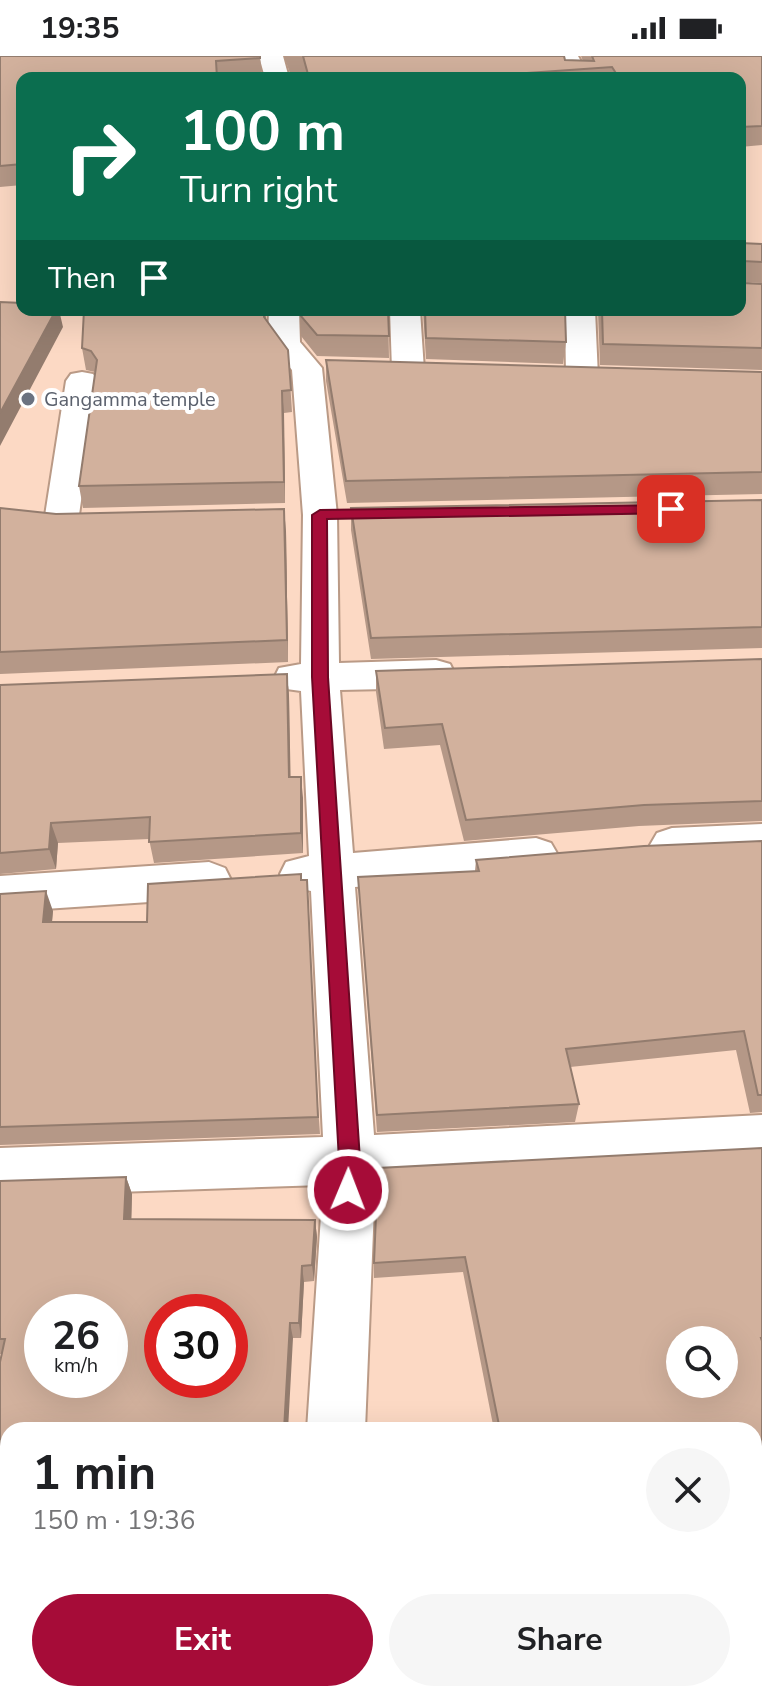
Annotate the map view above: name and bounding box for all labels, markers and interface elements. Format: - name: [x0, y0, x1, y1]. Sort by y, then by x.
- text: 19:35: [40, 8, 119, 49]
- text: 100 m: [180, 93, 345, 170]
- icon: right: [48, 104, 152, 208]
- text: Turn right: [180, 166, 337, 215]
- icon: arrive: [132, 256, 176, 300]
- text: Then: [48, 258, 116, 299]
- place label: Gangamma temple: [44, 386, 216, 413]
- marker: Gangamma temple: [19, 390, 37, 408]
- pin: [637, 475, 705, 543]
- icon: arrive: [649, 487, 693, 531]
- position arrow: [306, 1148, 390, 1232]
- speed limit sign: 30: [144, 1294, 248, 1398]
- text: 26: [52, 1309, 100, 1363]
- map controls: [666, 1326, 738, 1398]
- button: search: [666, 1326, 738, 1398]
- text: km/h: [54, 1352, 98, 1379]
- text: 1 min: [32, 1440, 156, 1506]
- button: close: [646, 1448, 730, 1532]
- text: 150 m · 19:36: [32, 1503, 195, 1538]
- button: Exit: [32, 1594, 373, 1686]
- button: Share: [389, 1594, 730, 1686]

